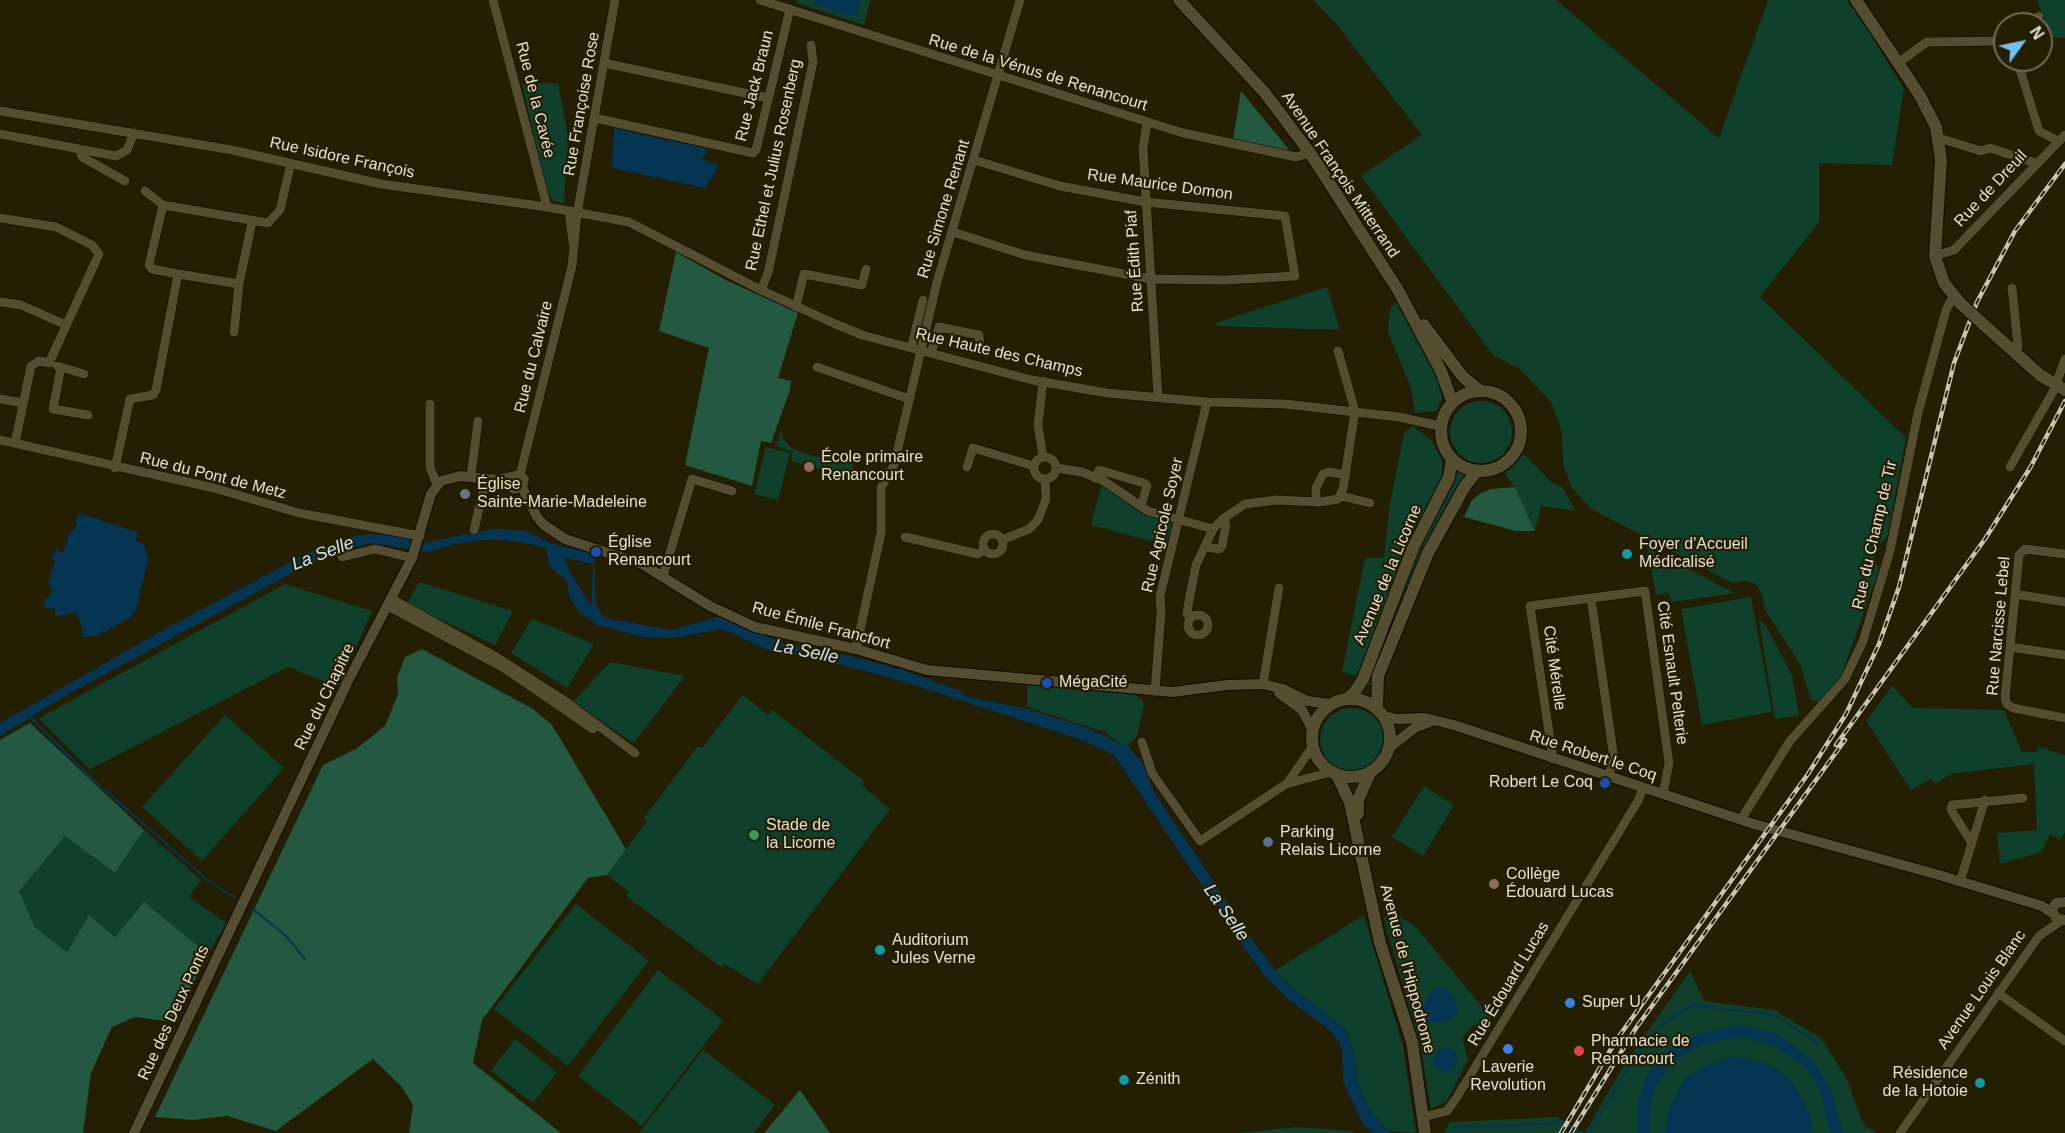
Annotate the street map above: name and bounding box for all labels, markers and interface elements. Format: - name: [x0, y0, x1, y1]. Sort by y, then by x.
- north arrow: [1993, 12, 2053, 72]
- text: N: [2027, 24, 2047, 42]
- street label: Rue Jack Braun: [732, 28, 778, 144]
- street label: Rue Françoise Rose: [560, 31, 604, 177]
- street label: Rue de la Vénus de Renancourt: [926, 31, 1150, 115]
- street label: Rue de la Cavée: [511, 40, 559, 160]
- street label: Rue Ethel et Julius Rosenberg: [742, 57, 806, 273]
- street label: Avenue François Mitterrand: [1277, 88, 1403, 262]
- street label: Rue Isidore François: [268, 133, 416, 183]
- street label: Rue Simone Renant: [914, 137, 974, 281]
- street label: Rue de Dreuil: [1951, 147, 2031, 231]
- street label: Rue Maurice Domon: [1086, 165, 1234, 205]
- street label: Rue Édith Piaf: [1122, 209, 1148, 313]
- street label: Rue du Calvaire: [511, 299, 557, 415]
- street label: Rue Haute des Champs: [914, 324, 1084, 382]
- place label: École primaire Renancourt: [821, 448, 923, 486]
- street label: Rue du Pont de Metz: [138, 449, 288, 503]
- street label: Rue Agricole Soyer: [1138, 456, 1188, 594]
- street label: Rue du Champ de Tir: [1849, 459, 1901, 611]
- marker: École primaire Renancourt: [802, 460, 816, 474]
- place label: Église Sainte-Marie-Madeleine: [477, 475, 647, 513]
- marker: Église Sainte-Marie-Madeleine: [458, 487, 472, 501]
- street label: Avenue de la Licorne: [1350, 502, 1426, 648]
- water label: La Selle: [289, 532, 357, 576]
- place label: Église Renancourt: [608, 533, 691, 571]
- place label: Foyer d'Accueil Médicalisé: [1639, 535, 1748, 573]
- marker: Église Renancourt: [589, 545, 603, 559]
- marker: Foyer d'Accueil Médicalisé: [1620, 547, 1634, 561]
- street label: Rue Narcisse Lebel: [1983, 556, 2015, 696]
- street label: Rue Émile Francfort: [750, 598, 892, 654]
- street label: Cité Esnault Pelterie: [1652, 600, 1692, 746]
- street label: Cité Mérelle: [1539, 624, 1569, 712]
- water label: La Selle: [772, 635, 840, 669]
- street label: Rue du Chapitre: [291, 640, 359, 754]
- place label: MégaCité: [1059, 673, 1127, 693]
- marker: MégaCité: [1040, 676, 1054, 690]
- street label: Rue Robert le Coq: [1527, 726, 1659, 786]
- place label: Robert Le Coq: [1489, 773, 1593, 793]
- marker: Robert Le Coq: [1598, 776, 1612, 790]
- place label: Stade de la Licorne: [766, 816, 835, 854]
- place label: Parking Relais Licorne: [1280, 823, 1381, 861]
- marker: Stade de la Licorne: [747, 828, 761, 842]
- marker: Parking Relais Licorne: [1261, 835, 1275, 849]
- place label: Collège Édouard Lucas: [1506, 865, 1614, 903]
- marker: Collège Édouard Lucas: [1487, 877, 1501, 891]
- water label: La Selle: [1198, 880, 1254, 946]
- street label: Avenue de l'Hippodrome: [1375, 882, 1439, 1056]
- street label: Rue Édouard Lucas: [1464, 918, 1554, 1050]
- street label: Avenue Louis Blanc: [1934, 927, 2030, 1053]
- place label: Auditorium Jules Verne: [892, 931, 976, 969]
- street label: Rue des Deux Ponts: [134, 942, 214, 1084]
- marker: Auditorium Jules Verne: [873, 943, 887, 957]
- place label: Super U: [1582, 993, 1641, 1013]
- marker: Super U: [1563, 996, 1577, 1010]
- place label: Pharmacie de Renancourt: [1591, 1032, 1690, 1070]
- marker: Laverie Revolution: [1501, 1042, 1515, 1056]
- marker: Pharmacie de Renancourt: [1572, 1044, 1586, 1058]
- place label: Laverie Revolution: [1470, 1058, 1546, 1096]
- place label: Résidence de la Hotoie: [1883, 1064, 1968, 1102]
- place label: Zénith: [1136, 1070, 1180, 1090]
- marker: Zénith: [1117, 1073, 1131, 1087]
- marker: Résidence de la Hotoie: [1973, 1076, 1987, 1090]

